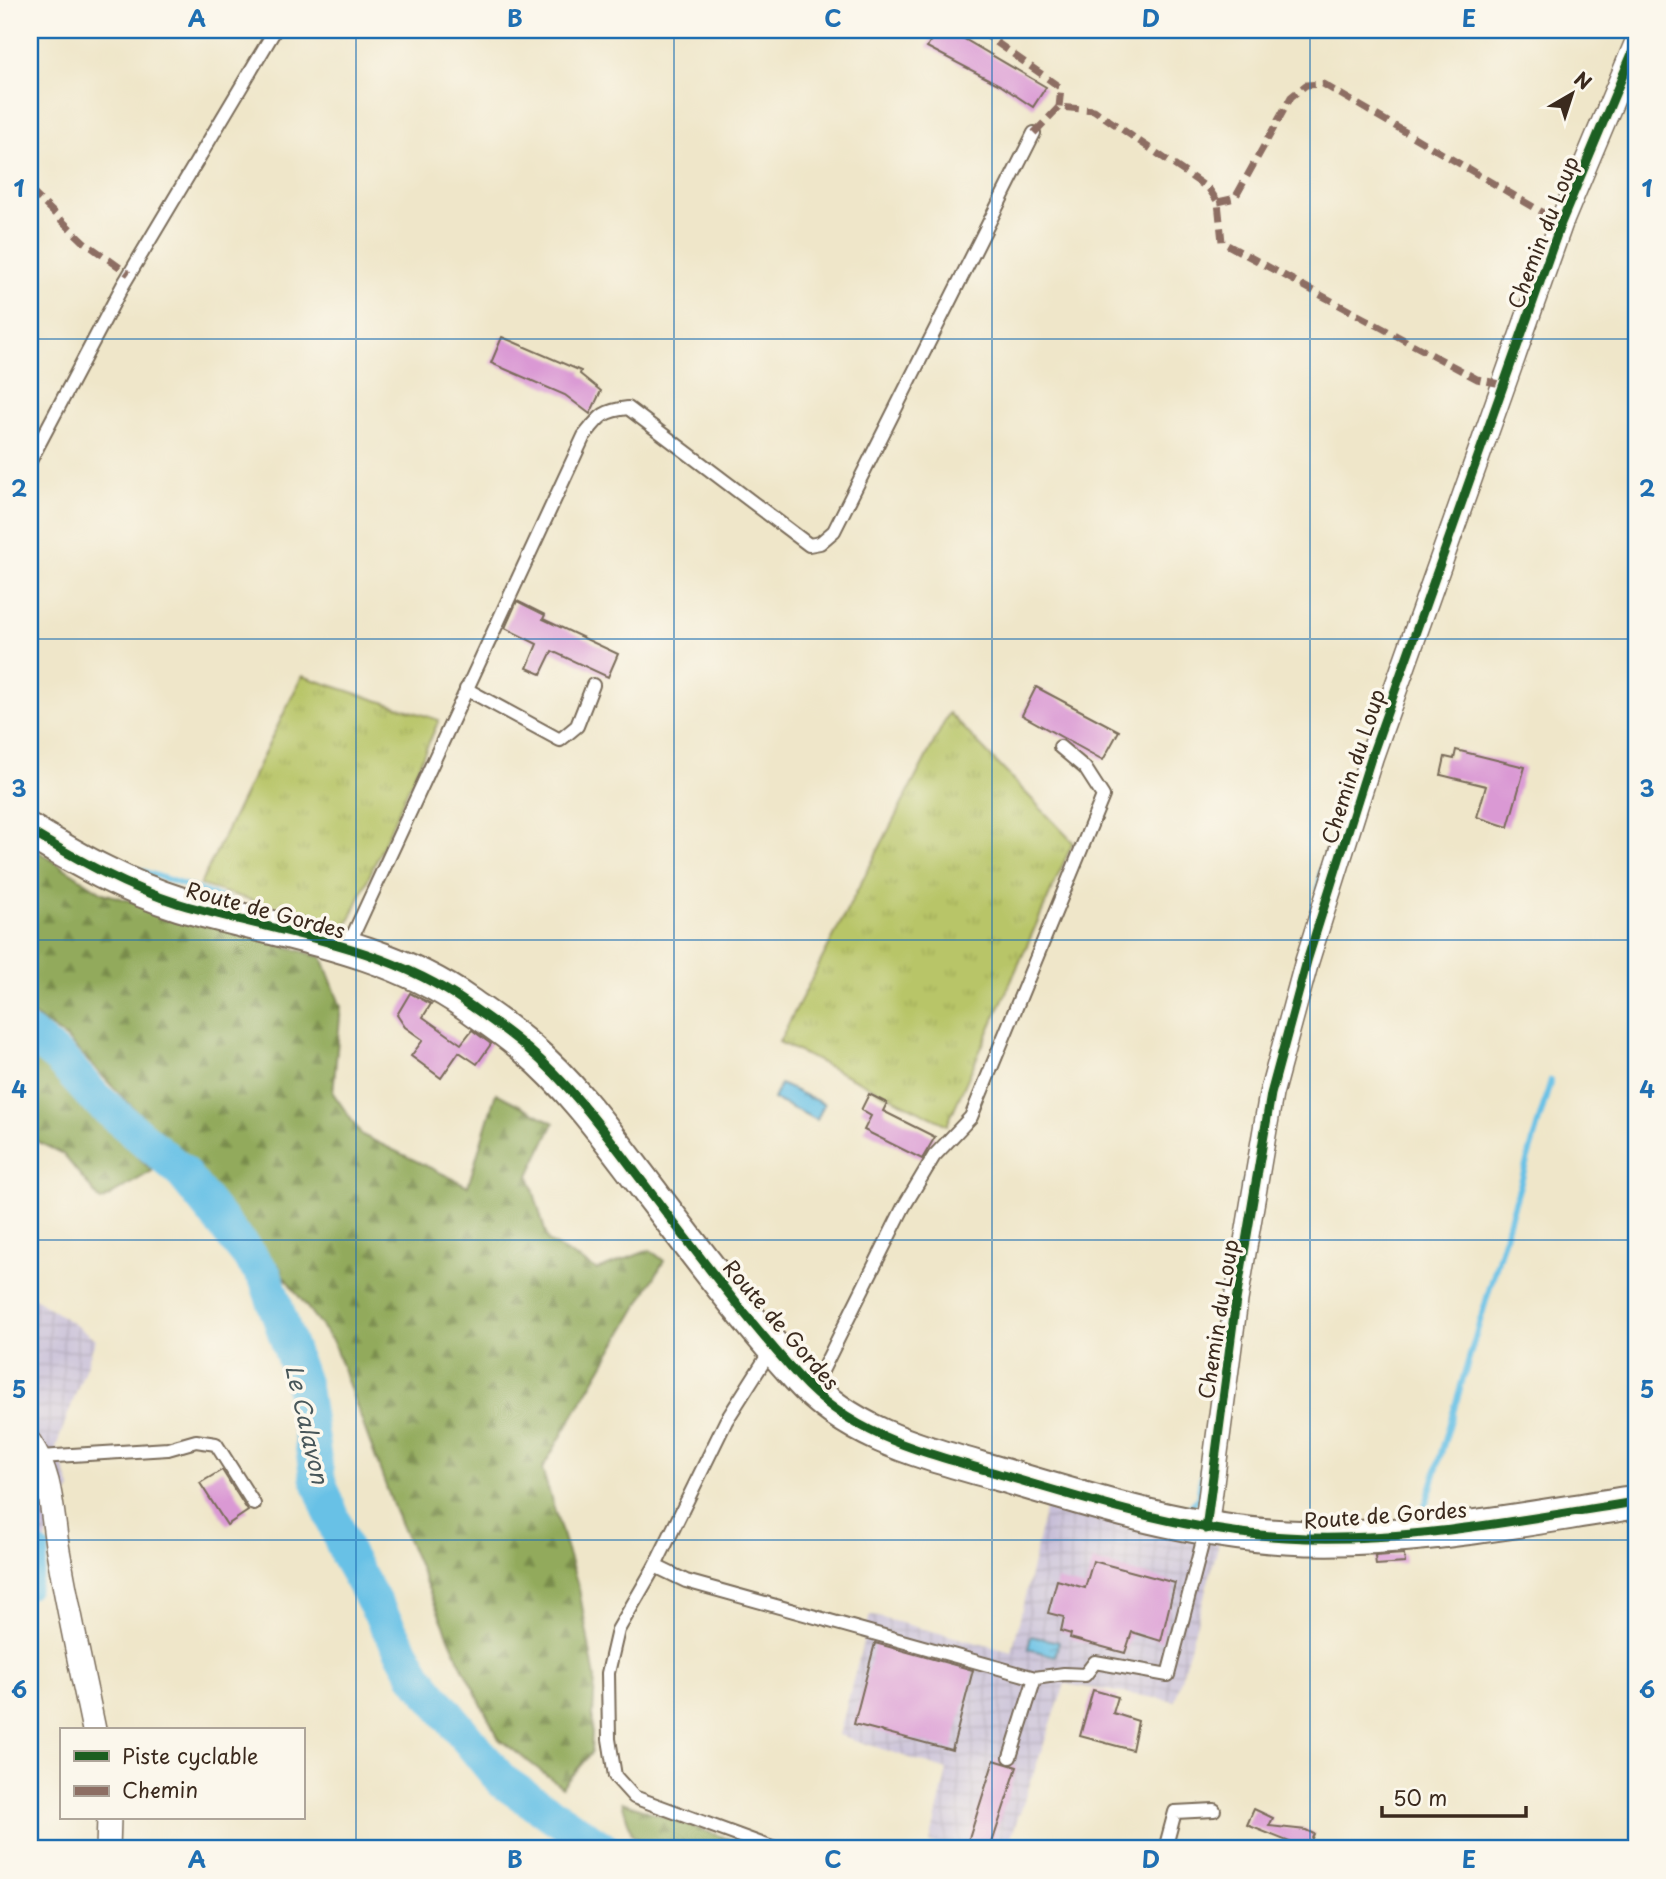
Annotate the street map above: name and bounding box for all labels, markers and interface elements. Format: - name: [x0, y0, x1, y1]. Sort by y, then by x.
- text: A: [188, 0, 206, 35]
- text: B: [507, 0, 523, 35]
- text: C: [824, 0, 842, 35]
- text: D: [1142, 0, 1160, 35]
- text: E: [1462, 0, 1476, 35]
- north arrow: [1536, 60, 1606, 130]
- text: N: [1569, 64, 1598, 96]
- street label: Chemin du Loup: [1498, 151, 1586, 313]
- text: 1: [14, 170, 25, 205]
- text: 1: [1642, 170, 1653, 205]
- text: 2: [11, 470, 27, 505]
- text: 2: [1639, 470, 1655, 505]
- street label: Chemin du Loup: [1312, 684, 1392, 848]
- text: 3: [11, 770, 27, 805]
- text: 3: [1639, 770, 1655, 805]
- street label: Route de Gordes: [183, 872, 349, 946]
- text: 4: [11, 1071, 27, 1106]
- text: 4: [1639, 1071, 1655, 1106]
- street label: Chemin du Loup: [1189, 1237, 1245, 1401]
- street label: Route de Gordes: [716, 1252, 848, 1396]
- water label: Le Calavon: [277, 1361, 339, 1488]
- text: 5: [12, 1371, 26, 1406]
- text: 5: [1640, 1371, 1654, 1406]
- street label: Route de Gordes: [1302, 1492, 1468, 1536]
- text: 6: [11, 1671, 27, 1706]
- text: 6: [1639, 1671, 1655, 1706]
- legend: [60, 1728, 304, 1820]
- text: Piste cyclable: [122, 1739, 258, 1771]
- text: Chemin: [122, 1773, 198, 1805]
- scale bar: [1382, 1774, 1526, 1818]
- text: 50 m: [1393, 1781, 1447, 1813]
- text: A: [188, 1841, 206, 1876]
- text: B: [507, 1841, 523, 1876]
- text: C: [824, 1841, 842, 1876]
- text: D: [1142, 1841, 1160, 1876]
- text: E: [1462, 1841, 1476, 1876]

